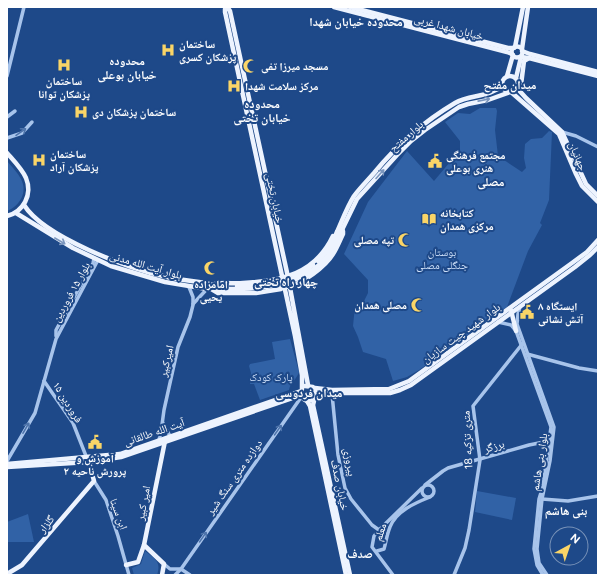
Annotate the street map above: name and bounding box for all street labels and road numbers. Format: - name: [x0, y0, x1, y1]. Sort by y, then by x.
- street label: خیابان شهدا غربی: [413, 12, 485, 43]
- street label: بلوار مفتح: [387, 118, 426, 155]
- street label: جهانیان: [566, 140, 589, 173]
- street label: خیابان تختی: [263, 172, 286, 225]
- street label: بلوار آیت الله مدنی: [108, 249, 184, 282]
- street label: بلوار ۱۵ فروردین: [50, 260, 93, 324]
- street label: بلوار شهید چیت سازیان: [420, 301, 503, 366]
- street label: امیرکبیر: [156, 344, 176, 379]
- street label: ۱۵ فروردین: [50, 379, 85, 425]
- street label: 18 متری تزکیه: [459, 410, 476, 470]
- street label: آیت الله طالقانی: [122, 416, 186, 449]
- street label: بلوار بنی هاشم: [529, 432, 551, 492]
- street label: دوازده متری سنگ شیر: [203, 437, 265, 518]
- street label: برزگر: [481, 437, 506, 456]
- street label: پیروزی: [341, 447, 358, 477]
- street label: خیابان صدف: [328, 458, 351, 512]
- street label: امیر کبیر: [134, 485, 153, 522]
- street label: ابن سینا: [107, 497, 130, 531]
- street label: گلزار: [35, 513, 58, 536]
- street label: معلم: [372, 522, 390, 543]

